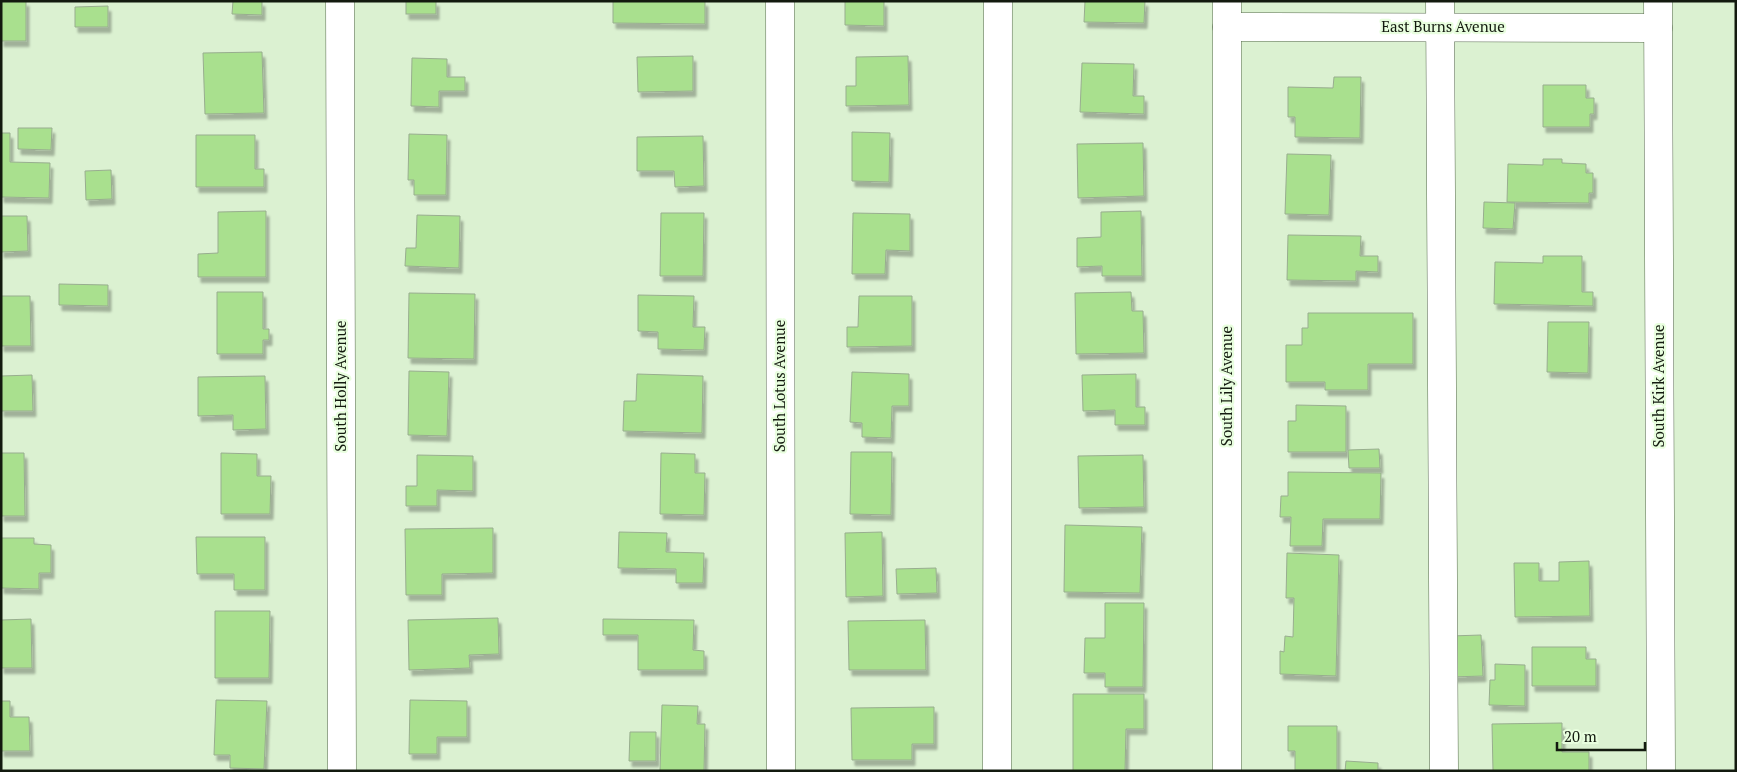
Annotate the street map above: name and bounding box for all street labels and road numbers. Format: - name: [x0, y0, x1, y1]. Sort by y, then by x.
- street label: East Burns Avenue: [1381, 16, 1505, 36]
- street label: South Holly Avenue: [330, 320, 350, 452]
- street label: South Lotus Avenue: [769, 320, 789, 452]
- street label: South Kirk Avenue: [1648, 324, 1668, 448]
- street label: South Lily Avenue: [1216, 326, 1236, 446]

